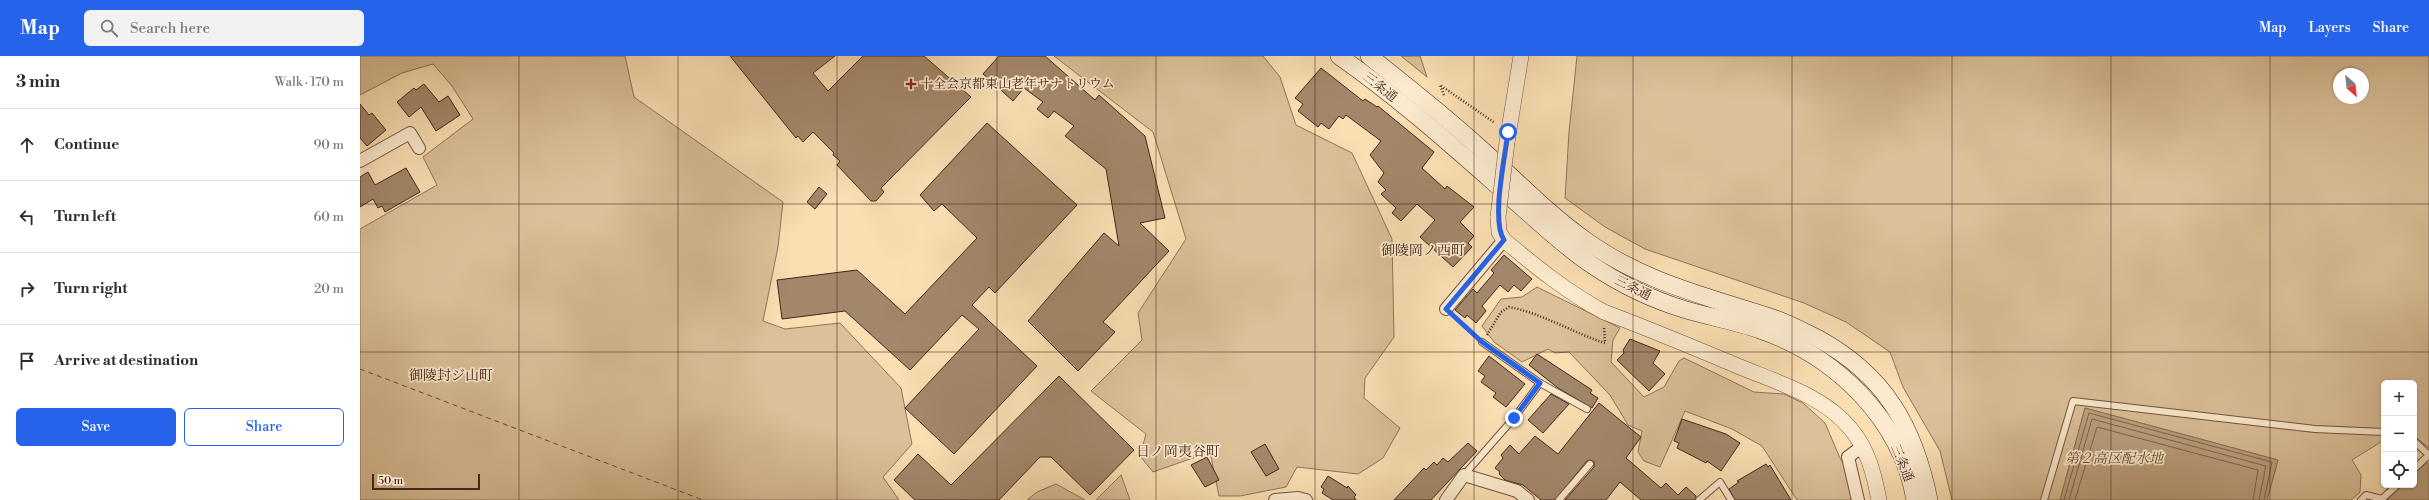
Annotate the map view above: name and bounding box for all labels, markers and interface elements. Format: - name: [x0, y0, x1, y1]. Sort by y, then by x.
- search box: [84, 10, 364, 46]
- text: Map: [20, 16, 60, 40]
- icon: search: [98, 17, 120, 39]
- text: Search here: [130, 19, 210, 38]
- text: Map: [2259, 19, 2286, 37]
- text: Layers: [2308, 19, 2351, 37]
- text: Share: [2373, 19, 2409, 37]
- north arrow: [2333, 68, 2369, 104]
- street label: 三条通: [1360, 69, 1400, 105]
- text: 3 min: [16, 71, 60, 93]
- text: Walk · 170 m: [274, 74, 344, 90]
- place label: 十全会京都東山老年サナトリウム: [920, 76, 1115, 92]
- marker: 十全会京都東山老年サナトリウム: [905, 78, 917, 90]
- route start: [1499, 123, 1517, 141]
- icon: ahead: [16, 134, 38, 156]
- text: Continue: [54, 135, 119, 154]
- text: 90 m: [313, 137, 344, 153]
- icon: left: [16, 206, 38, 228]
- text: Turn left: [54, 207, 116, 226]
- text: 60 m: [313, 209, 344, 225]
- district label: 御陵岡ノ西町: [1381, 242, 1465, 260]
- street label: 三条通: [1612, 272, 1654, 304]
- icon: right: [16, 278, 38, 300]
- text: Turn right: [54, 279, 128, 298]
- text: 20 m: [314, 281, 344, 297]
- icon: arrive: [16, 350, 38, 372]
- text: Arrive at destination: [54, 351, 198, 370]
- district label: 御陵封ジ山町: [409, 367, 493, 385]
- map controls: [2381, 380, 2417, 488]
- button: +: [2381, 380, 2417, 416]
- button: Save: [16, 408, 176, 446]
- button: Share: [184, 408, 344, 446]
- route end: [1505, 409, 1523, 427]
- button: −: [2381, 416, 2417, 452]
- street label: 三条通: [1887, 442, 1917, 484]
- district label: 日ノ岡夷谷町: [1136, 443, 1220, 461]
- water label: 第２高区配水地: [2065, 450, 2165, 468]
- button: locate: [2381, 452, 2417, 488]
- scale bar: [372, 472, 480, 491]
- text: 50 m: [378, 474, 403, 488]

